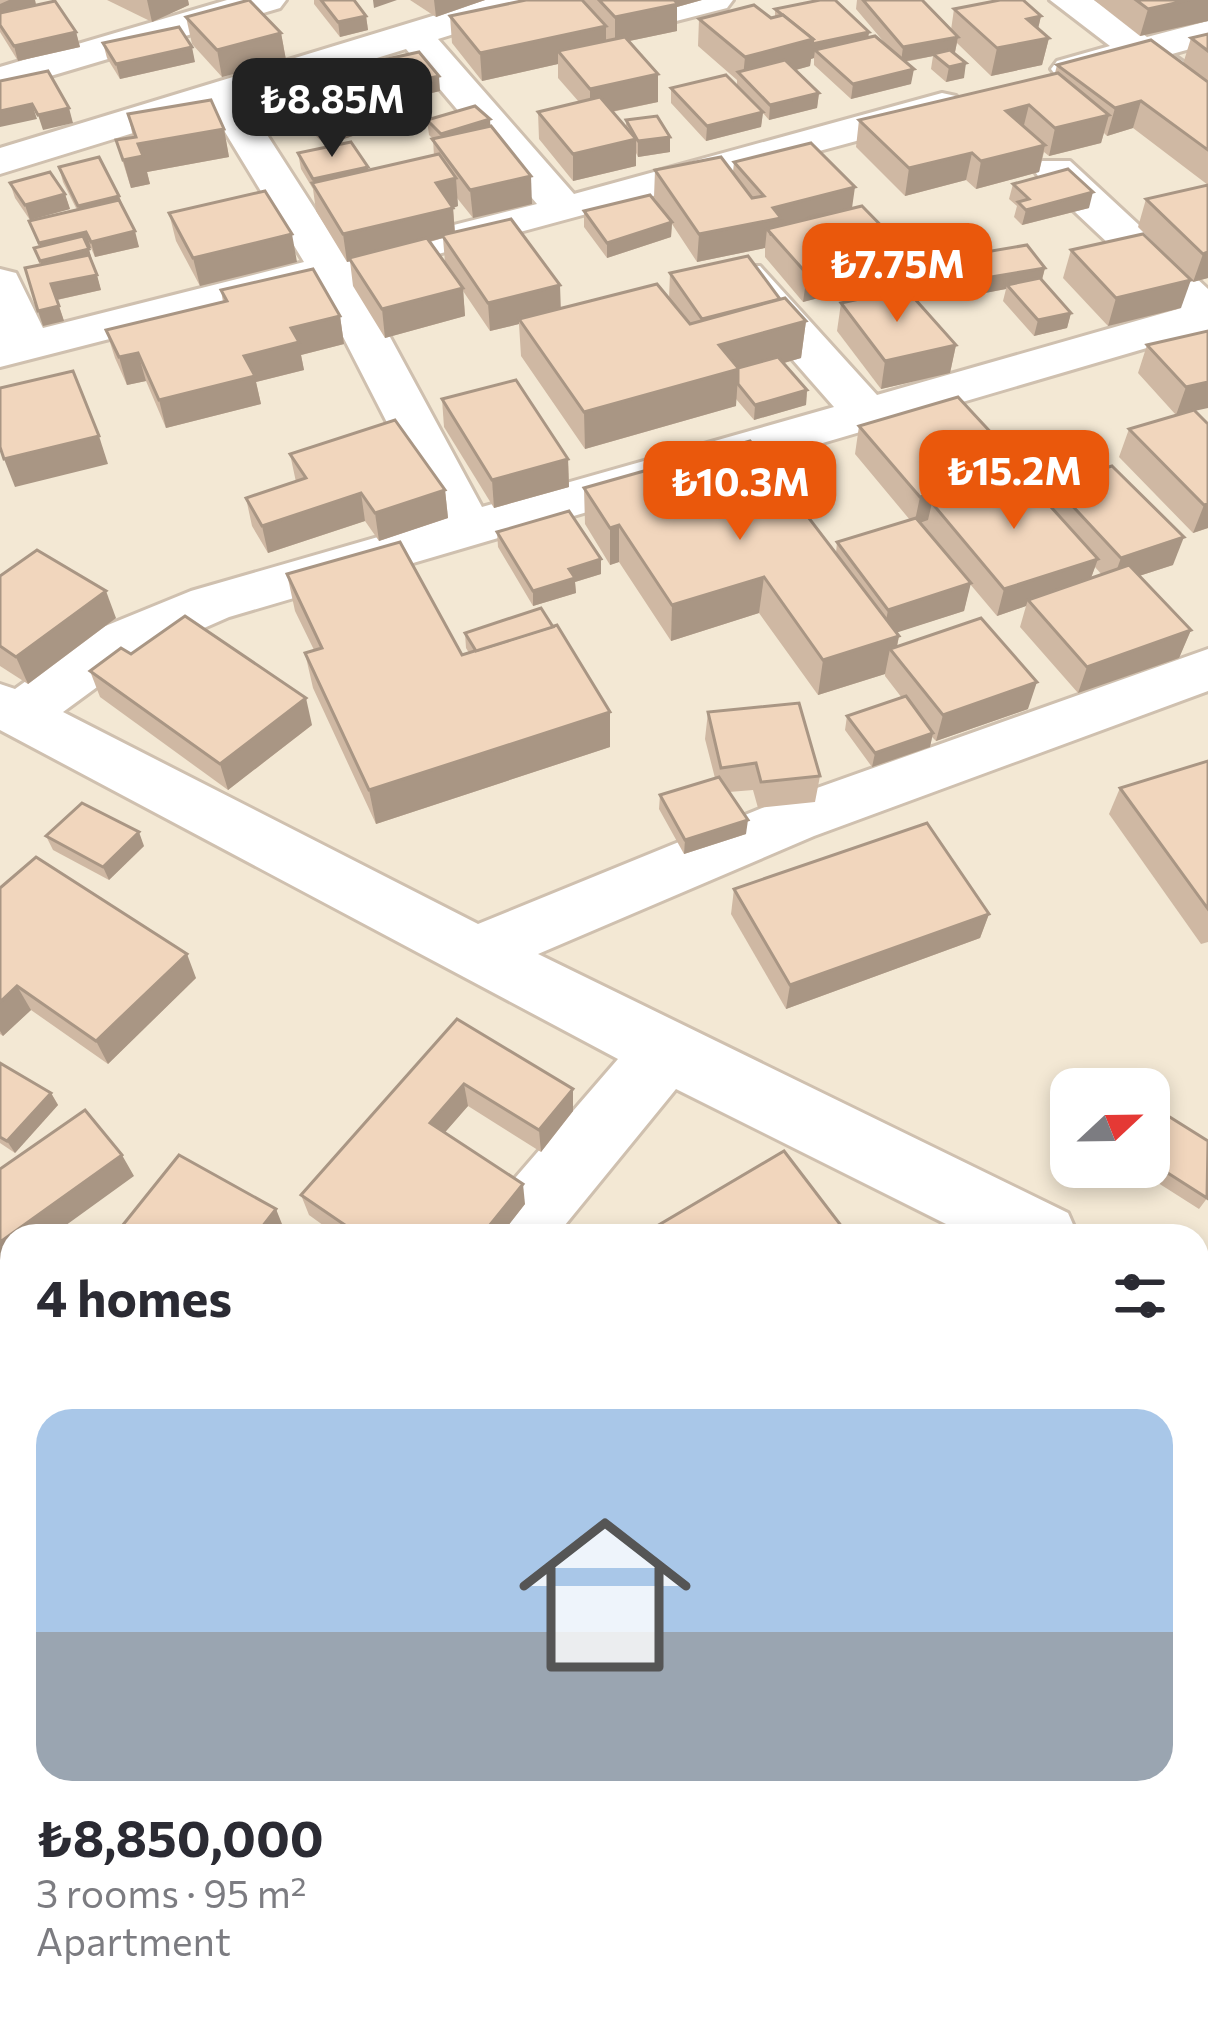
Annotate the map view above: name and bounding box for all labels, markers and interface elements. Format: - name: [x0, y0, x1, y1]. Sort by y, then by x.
- pin: ₺8.85M: [234, 58, 430, 160]
- text: ₺8.85M: [259, 73, 405, 121]
- pin: ₺7.75M: [799, 223, 995, 325]
- text: ₺7.75M: [829, 238, 965, 286]
- pin: ₺15.2M: [916, 430, 1112, 532]
- pin: ₺10.3M: [642, 441, 838, 543]
- text: ₺15.2M: [946, 445, 1082, 493]
- text: ₺10.3M: [670, 456, 810, 504]
- north arrow: [1050, 1068, 1170, 1188]
- map controls: [1050, 1068, 1170, 1188]
- icon: filters: [1107, 1263, 1173, 1329]
- text: 4 homes: [36, 1265, 232, 1328]
- icon: home: [497, 1487, 713, 1703]
- text: ₺8,850,000: [36, 1805, 324, 1868]
- text: 3 rooms · 95 m²: [36, 1868, 306, 1916]
- text: Apartment: [36, 1916, 231, 1964]

